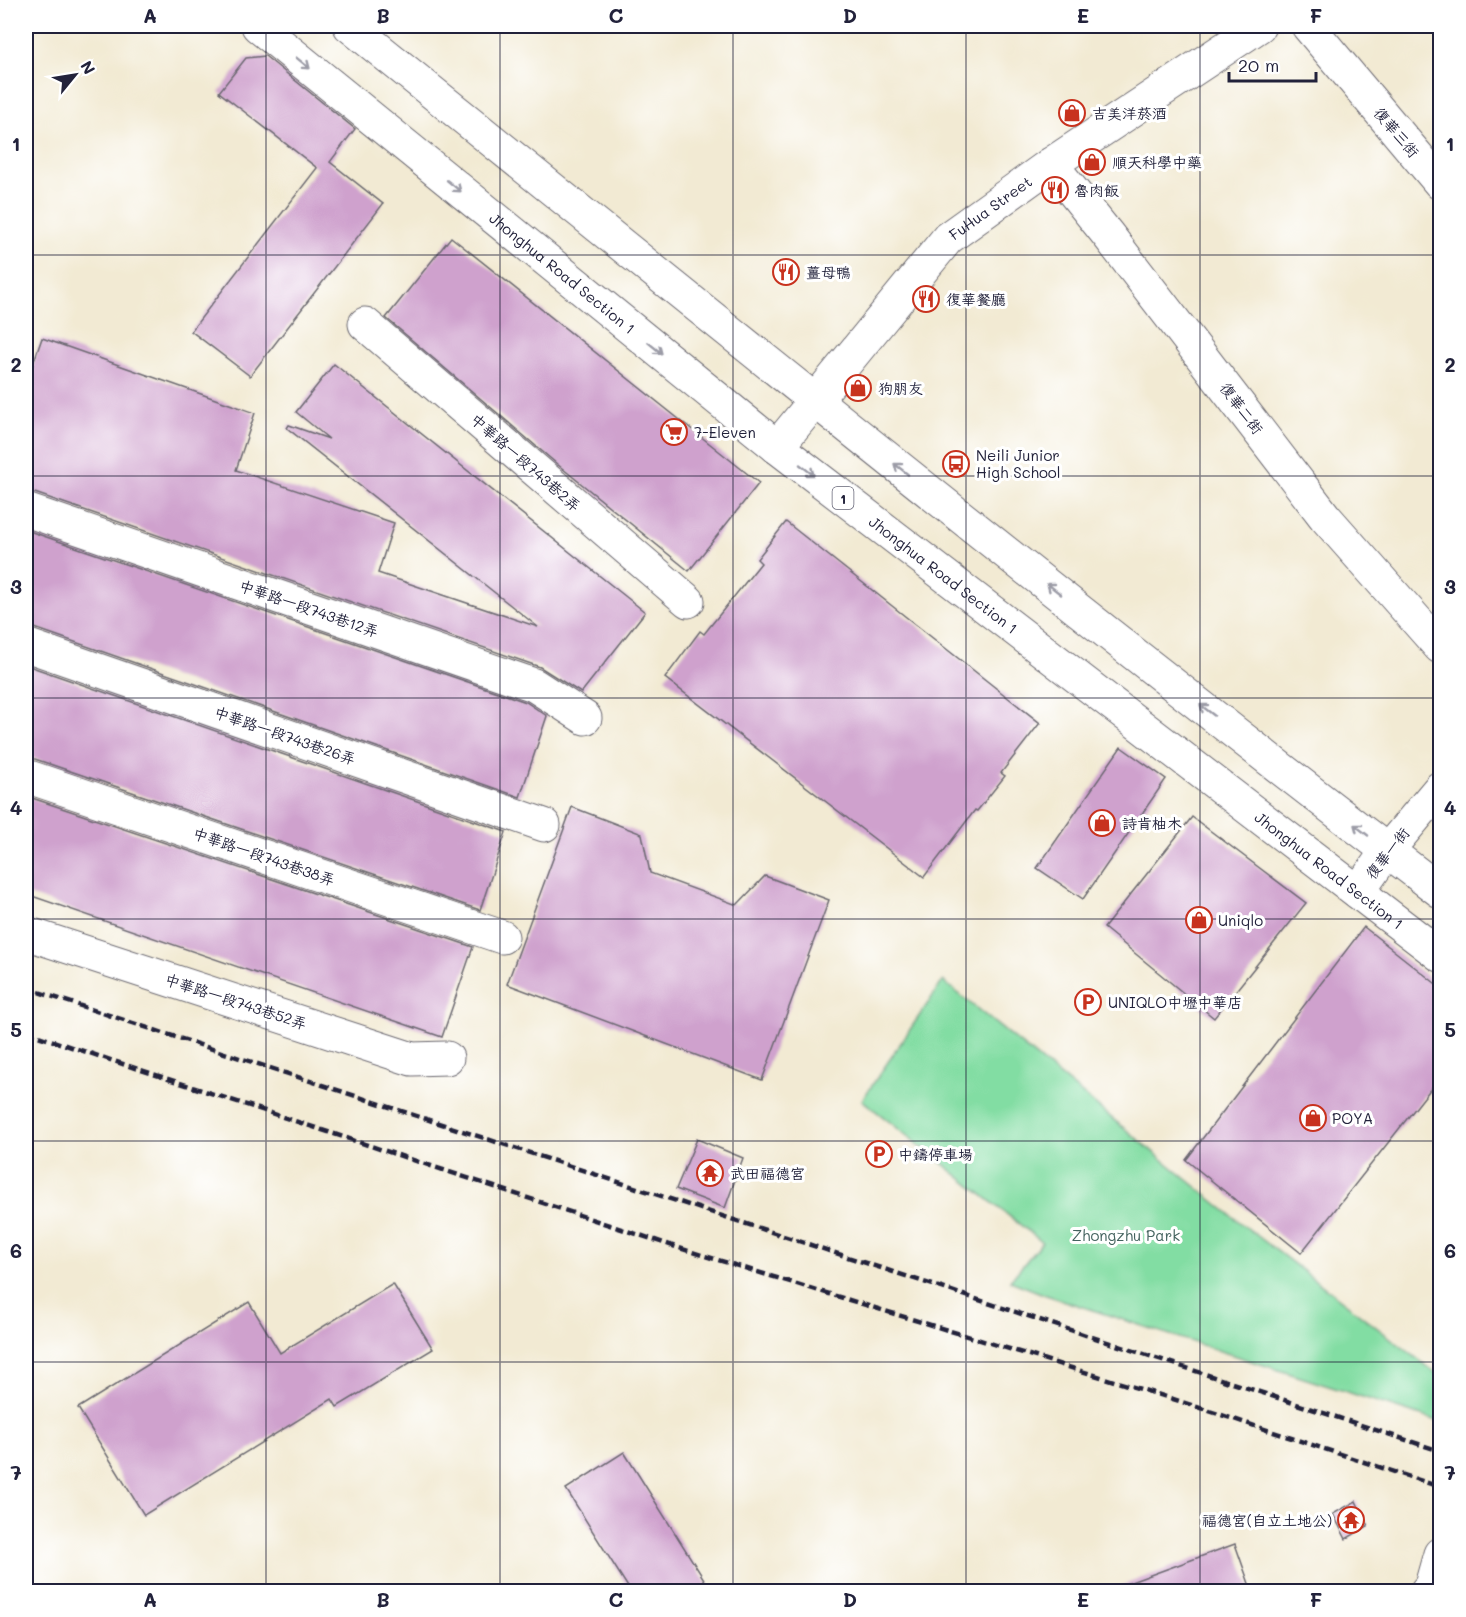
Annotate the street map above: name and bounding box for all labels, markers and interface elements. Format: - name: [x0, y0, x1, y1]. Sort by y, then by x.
- text: A: [143, 2, 157, 28]
- text: B: [376, 2, 390, 28]
- text: C: [609, 2, 624, 28]
- text: D: [843, 2, 857, 28]
- text: E: [1077, 2, 1089, 28]
- text: F: [1310, 2, 1323, 28]
- north arrow: [45, 45, 105, 105]
- scale bar: [1229, 45, 1316, 83]
- text: 20 m: [1238, 53, 1279, 77]
- one-way arrow: [295, 56, 311, 69]
- text: N: [76, 57, 101, 78]
- shop icon: 吉美洋菸酒: [1057, 98, 1087, 128]
- place label: 吉美洋菸酒: [1092, 103, 1167, 123]
- street label: 復華三街: [1370, 103, 1424, 161]
- text: 1: [12, 130, 20, 156]
- text: 1: [1446, 130, 1454, 156]
- shop icon: 順天科學中藥: [1077, 147, 1107, 177]
- place label: 順天科學中藥: [1112, 152, 1202, 172]
- street label: FuHua Street: [945, 171, 1036, 244]
- restaurant icon: 魯肉飯: [1040, 175, 1070, 205]
- one-way arrow: [446, 179, 462, 192]
- place label: 魯肉飯: [1074, 180, 1119, 200]
- street label: Jhonghua Road Section 1: [485, 208, 640, 338]
- restaurant icon: 薑母鴨: [771, 257, 801, 287]
- place label: 薑母鴨: [806, 262, 851, 282]
- restaurant icon: 復華餐廳: [911, 284, 941, 314]
- place label: 復華餐廳: [946, 289, 1006, 309]
- one-way arrow: [647, 342, 663, 355]
- text: 2: [10, 351, 22, 377]
- text: 2: [1444, 351, 1456, 377]
- shop icon: 狗朋友: [843, 373, 873, 403]
- place label: 狗朋友: [878, 378, 923, 398]
- street label: 復華二街: [1216, 378, 1268, 438]
- street label: 中華路一段743巷2弄: [467, 409, 585, 515]
- supermarket icon: 7-Eleven: [659, 417, 689, 447]
- place label: 7-Eleven: [694, 422, 756, 442]
- place label: Neili Junior High School: [976, 445, 1061, 482]
- bus stop icon: Neili Junior High School: [941, 449, 971, 479]
- one-way arrow: [893, 462, 909, 475]
- one-way arrow: [799, 464, 815, 477]
- road number: 1: [832, 487, 854, 509]
- street label: Jhonghua Road Section 1: [865, 511, 1022, 638]
- text: 3: [10, 573, 22, 599]
- text: 3: [1444, 573, 1456, 599]
- street label: 中華路一段743巷12弄: [237, 575, 381, 641]
- one-way arrow: [1046, 583, 1062, 596]
- street label: 中華路一段743巷26弄: [212, 701, 358, 769]
- one-way arrow: [1200, 703, 1216, 716]
- text: 4: [10, 794, 23, 820]
- text: 4: [1444, 794, 1457, 820]
- street label: Jhonghua Road Section 1: [1251, 807, 1408, 933]
- shop icon: 詩肯柚木: [1087, 808, 1117, 838]
- place label: 詩肯柚木: [1122, 813, 1182, 833]
- street label: 中華路一段743巷38弄: [190, 822, 338, 890]
- street label: 復華一街: [1361, 823, 1413, 883]
- one-way arrow: [1353, 824, 1369, 837]
- shop icon: Uniqlo: [1184, 905, 1214, 935]
- place label: Uniqlo: [1218, 910, 1263, 930]
- street label: 中華路一段743巷52弄: [163, 969, 309, 1033]
- parking icon: UNIQLO中壢中華店: [1073, 987, 1103, 1017]
- place label: UNIQLO中壢中華店: [1108, 992, 1242, 1012]
- text: 5: [10, 1016, 22, 1042]
- text: 5: [1444, 1016, 1456, 1042]
- shop icon: POYA: [1298, 1103, 1328, 1133]
- place label: POYA: [1332, 1108, 1373, 1128]
- parking icon: 中鑄停車場: [864, 1139, 894, 1169]
- place label: 中鑄停車場: [898, 1144, 973, 1164]
- temple icon: 武田福德宮: [695, 1158, 725, 1188]
- place label: 武田福德宮: [730, 1163, 805, 1183]
- park label: Zhongzhu Park: [1072, 1225, 1180, 1245]
- text: 6: [10, 1237, 22, 1263]
- text: 6: [1444, 1237, 1456, 1263]
- text: 7: [10, 1459, 22, 1485]
- text: 7: [1444, 1459, 1456, 1485]
- temple icon: 福德宮(自立土地公): [1336, 1505, 1366, 1535]
- place label: 福德宮(自立土地公): [1202, 1510, 1332, 1530]
- text: A: [143, 1586, 157, 1612]
- text: B: [376, 1586, 390, 1612]
- text: C: [609, 1586, 624, 1612]
- text: D: [843, 1586, 857, 1612]
- text: E: [1077, 1586, 1089, 1612]
- text: F: [1310, 1586, 1323, 1612]

